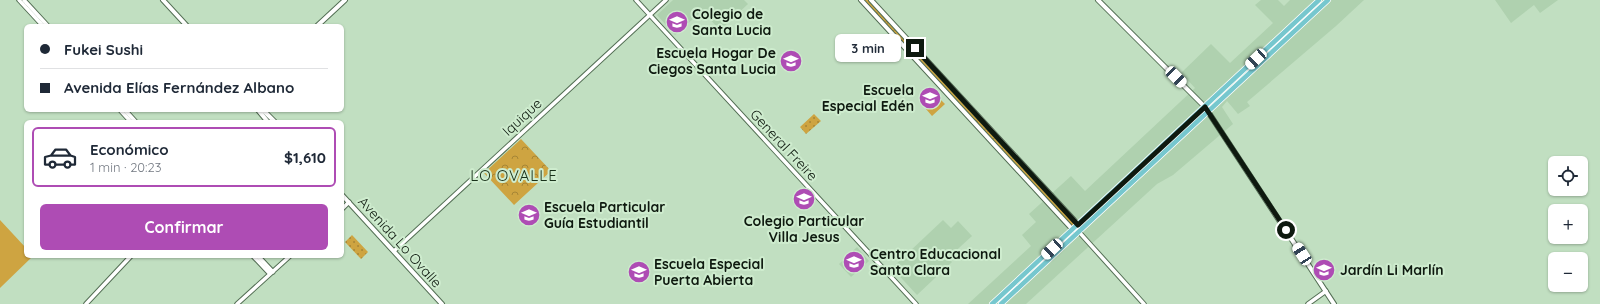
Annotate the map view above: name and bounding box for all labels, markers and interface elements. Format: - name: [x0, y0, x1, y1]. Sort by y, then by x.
- place label: Colegio de Santa Lucia: [692, 5, 771, 39]
- school or university icon: Colegio de Santa Lucia: [664, 9, 690, 35]
- callout: 3 min: [835, 34, 901, 62]
- route end: [906, 39, 924, 57]
- text: Fukei Sushi: [64, 40, 143, 59]
- text: 3 min: [851, 40, 885, 56]
- place label: Escuela Hogar De Ciegos Santa Lucia: [648, 44, 776, 78]
- car: [1243, 46, 1269, 72]
- school or university icon: Escuela Hogar De Ciegos Santa Lucia: [778, 48, 804, 74]
- car: [1163, 64, 1189, 90]
- text: Avenida Elías Fernández Albano: [64, 78, 294, 97]
- place label: Escuela Especial Edén: [822, 81, 914, 115]
- school or university icon: Escuela Especial Edén: [917, 85, 943, 111]
- street label: Iquique: [499, 94, 546, 140]
- street label: General Freire: [746, 106, 822, 185]
- icon: car: [42, 139, 78, 175]
- text: Económico: [90, 140, 169, 159]
- text: $1,610: [284, 148, 326, 167]
- map controls: [1548, 156, 1588, 292]
- button: locate: [1548, 156, 1588, 196]
- text: 1 min · 20:23: [90, 159, 162, 175]
- district label: LO OVALLE: [470, 166, 558, 185]
- school or university icon: Colegio Particular Villa Jesus: [791, 186, 817, 212]
- street label: Avenida Lo Ovalle: [354, 193, 446, 291]
- place label: Escuela Particular Guía Estudiantil: [544, 198, 665, 232]
- school or university icon: Escuela Particular Guía Estudiantil: [516, 202, 542, 228]
- button: Confirmar: [40, 204, 328, 250]
- button: +: [1548, 204, 1588, 244]
- place label: Colegio Particular Villa Jesus: [744, 212, 864, 246]
- route start: [1277, 221, 1295, 239]
- car: [1039, 236, 1065, 262]
- car: [1290, 241, 1314, 267]
- place label: Centro Educacional Santa Clara: [870, 245, 1001, 279]
- school or university icon: Centro Educacional Santa Clara: [841, 249, 867, 275]
- button: −: [1548, 252, 1588, 292]
- place label: Escuela Especial Puerta Abierta: [654, 255, 764, 289]
- school or university icon: Jardín Li Marlín: [1311, 257, 1337, 283]
- school or university icon: Escuela Especial Puerta Abierta: [626, 259, 652, 285]
- place label: Jardín Li Marlín: [1340, 261, 1444, 279]

